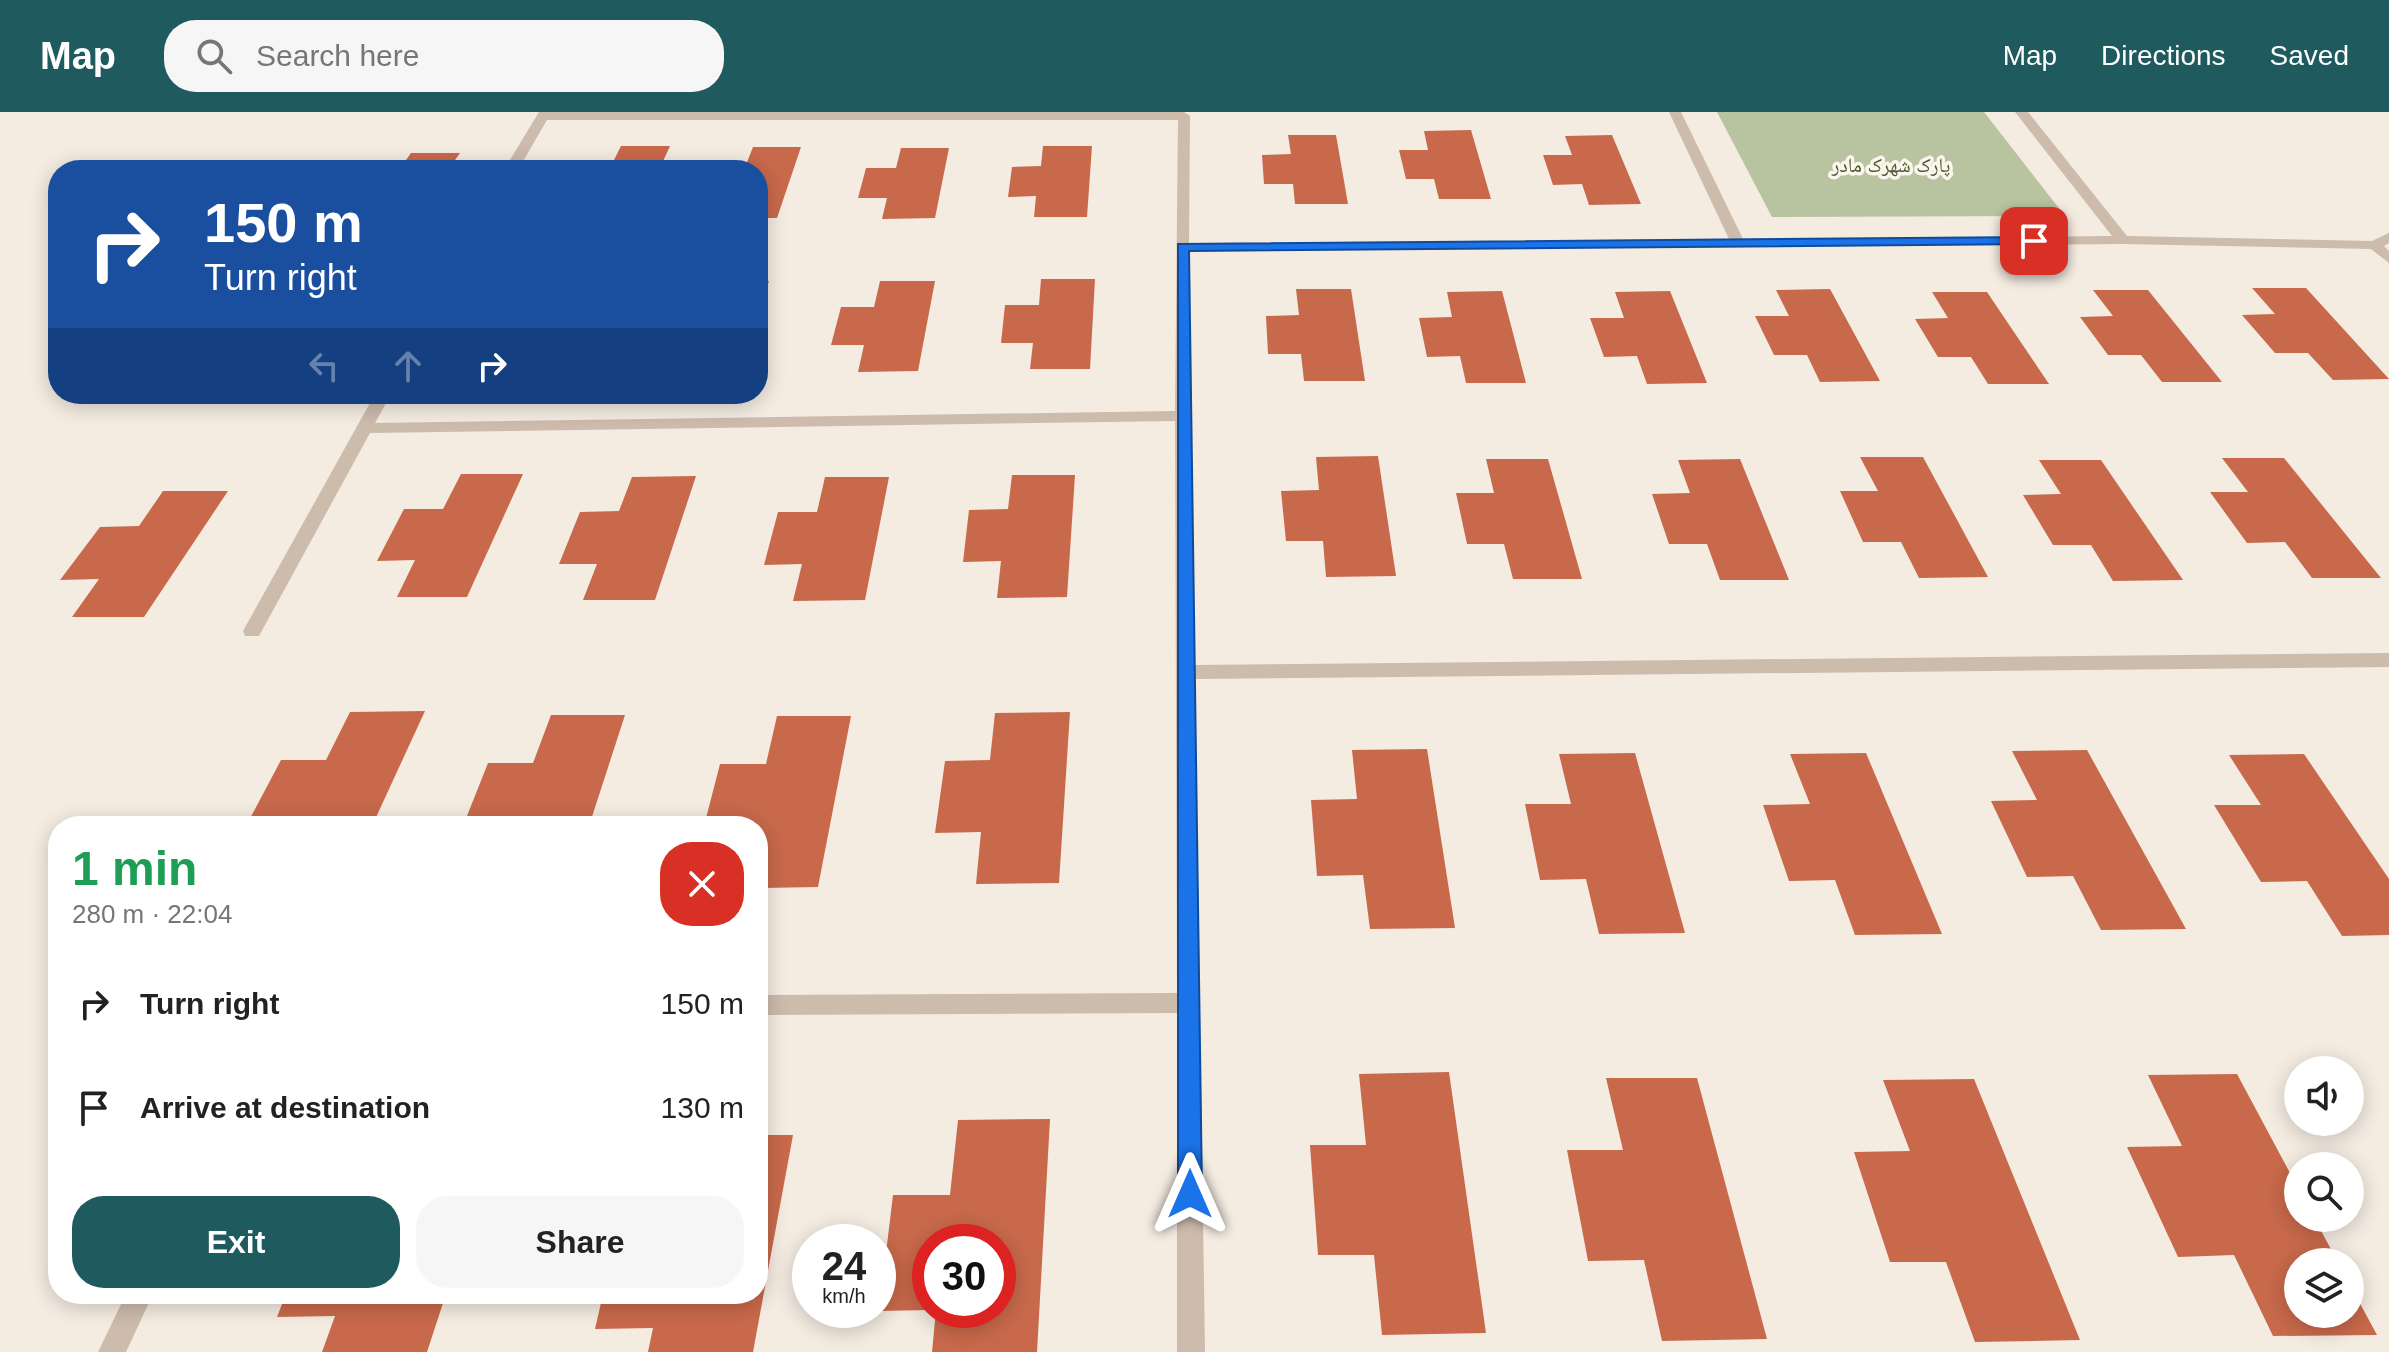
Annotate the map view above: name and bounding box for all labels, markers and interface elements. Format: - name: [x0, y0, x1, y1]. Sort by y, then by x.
- search box: [164, 20, 724, 92]
- icon: search: [192, 34, 236, 78]
- text: Map: [40, 35, 116, 77]
- text: Search here: [256, 39, 419, 72]
- text: Map: [2003, 40, 2057, 71]
- text: Directions: [2101, 40, 2226, 71]
- text: Saved: [2270, 40, 2349, 71]
- park label: پارک شهرک مادر: [1831, 154, 1950, 177]
- text: 150 m: [204, 191, 363, 254]
- icon: right: [72, 192, 176, 296]
- pin: [2000, 207, 2068, 275]
- icon: arrive: [2012, 219, 2056, 263]
- text: Turn right: [204, 257, 357, 298]
- icon: left: [302, 344, 346, 388]
- icon: ahead: [386, 344, 430, 388]
- icon: right: [470, 344, 514, 388]
- text: 1 min: [72, 842, 197, 895]
- button: close: [660, 842, 744, 926]
- text: 280 m · 22:04: [72, 899, 232, 929]
- icon: right: [72, 982, 116, 1026]
- text: Turn right: [140, 987, 279, 1020]
- text: 150 m: [661, 987, 744, 1020]
- map controls: [2284, 1056, 2364, 1328]
- button: sound: [2284, 1056, 2364, 1136]
- icon: arrive: [72, 1086, 116, 1130]
- text: Arrive at destination: [140, 1091, 430, 1124]
- text: 130 m: [661, 1091, 744, 1124]
- position arrow: [1148, 1152, 1232, 1236]
- button: search: [2284, 1152, 2364, 1232]
- button: Exit: [72, 1196, 400, 1288]
- button: Share: [416, 1196, 744, 1288]
- speed limit sign: 30: [912, 1224, 1016, 1328]
- text: 24: [822, 1244, 866, 1288]
- button: layers: [2284, 1248, 2364, 1328]
- text: km/h: [822, 1285, 866, 1307]

